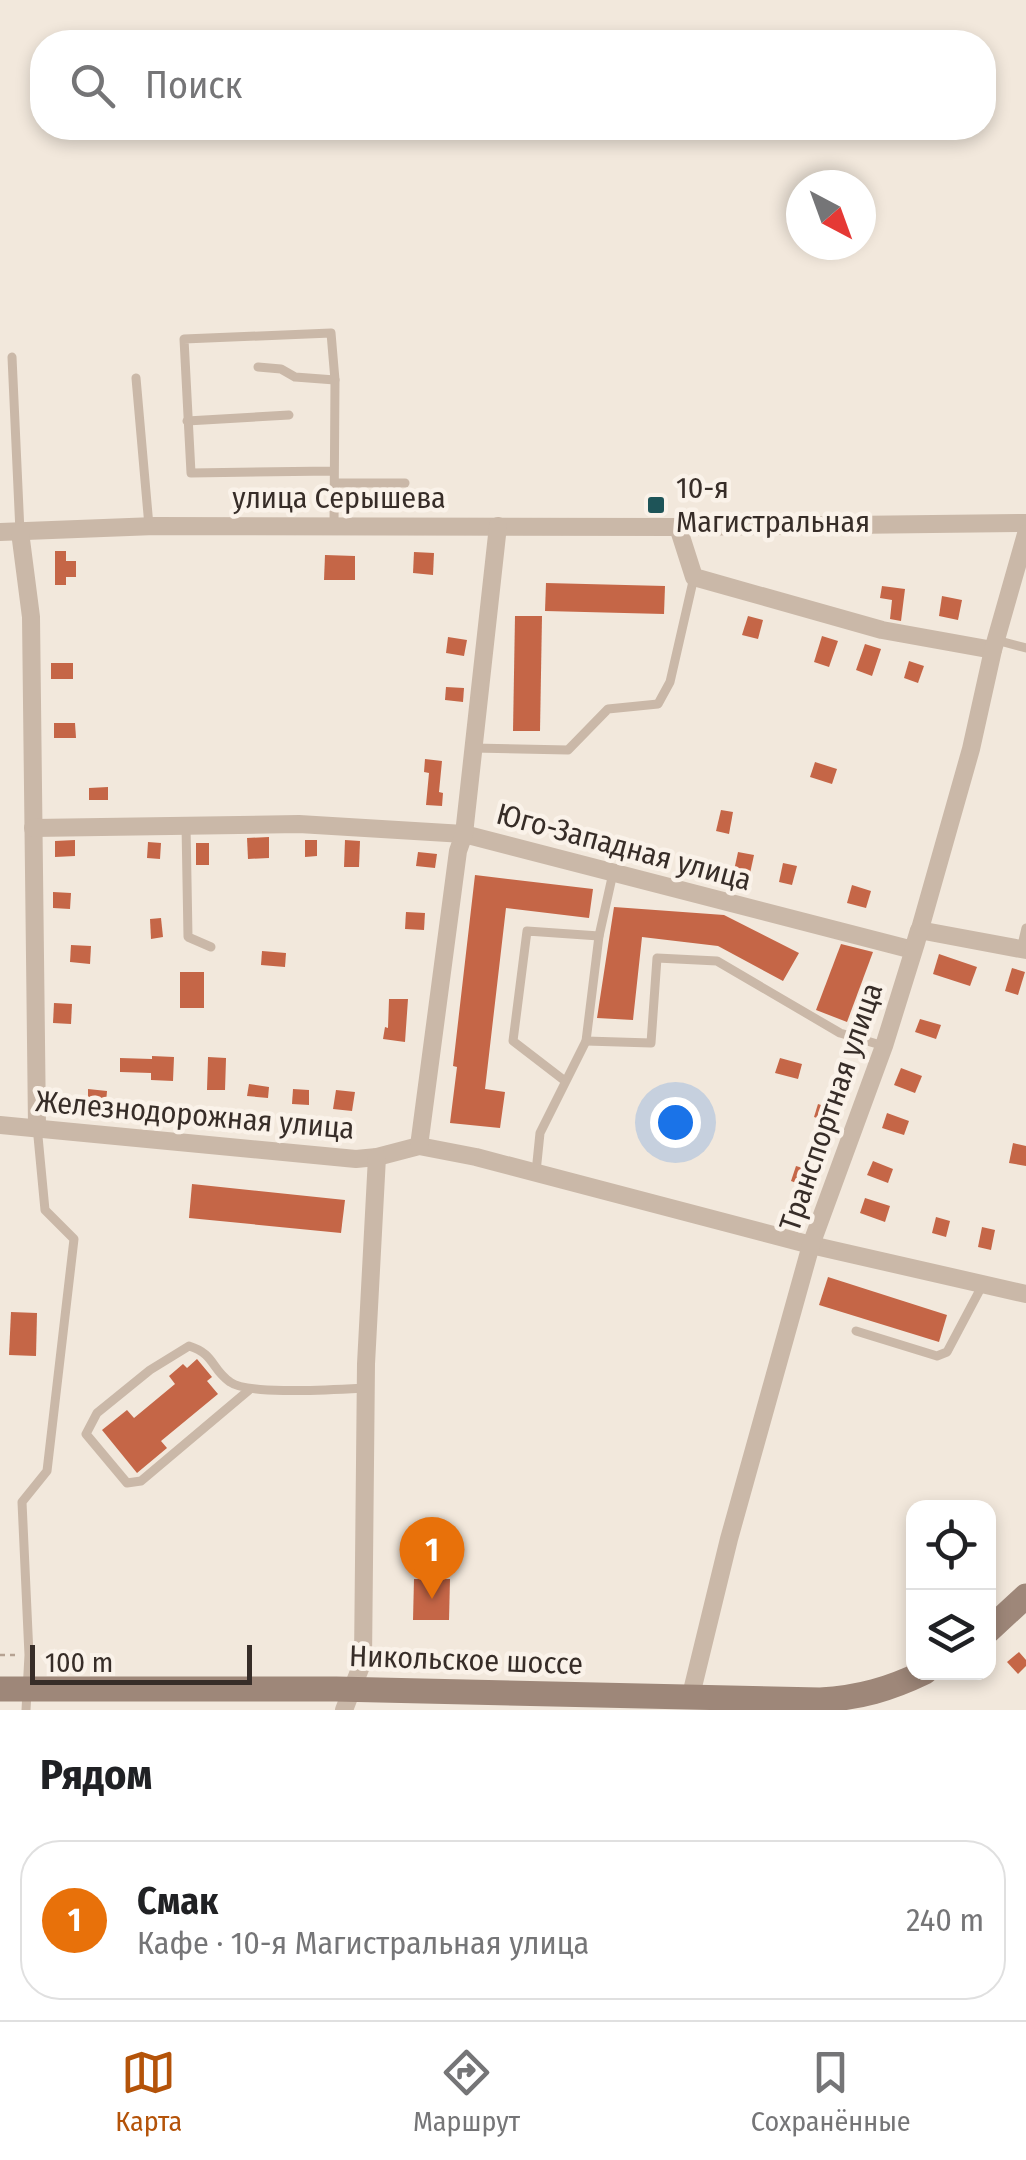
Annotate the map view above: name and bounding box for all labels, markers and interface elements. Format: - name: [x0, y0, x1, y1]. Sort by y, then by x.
- search box: [30, 30, 996, 140]
- icon: search: [65, 58, 120, 113]
- text: Поиск: [145, 62, 242, 108]
- north arrow: [786, 170, 876, 260]
- place label: 10-я Магистральная: [676, 470, 870, 540]
- street label: улица Серышева: [232, 480, 446, 516]
- marker: 10-я Магистральная: [645, 494, 667, 516]
- street label: Юго-Западная улица: [493, 796, 755, 898]
- street label: Транспортная улица: [772, 978, 890, 1236]
- street label: Железнодорожная улица: [34, 1083, 356, 1147]
- your location: [650, 1097, 701, 1148]
- map controls: [906, 1500, 996, 1680]
- button: locate: [906, 1500, 996, 1590]
- pin: 1: [400, 1516, 464, 1599]
- button: layers: [906, 1590, 996, 1680]
- street label: Никольское шоссе: [349, 1638, 583, 1682]
- scale bar: [30, 1640, 252, 1684]
- text: 100 m: [45, 1646, 113, 1679]
- text: Рядом: [40, 1750, 152, 1800]
- text: Смак: [137, 1878, 218, 1924]
- text: 1: [68, 1901, 81, 1939]
- text: 240 m: [906, 1901, 984, 1939]
- text: Кафе · 10-я Магистральная улица: [137, 1924, 589, 1962]
- tab: Карта: [115, 2045, 182, 2138]
- tab: Маршрут: [413, 2045, 520, 2138]
- tab: Сохранённые: [751, 2045, 911, 2138]

